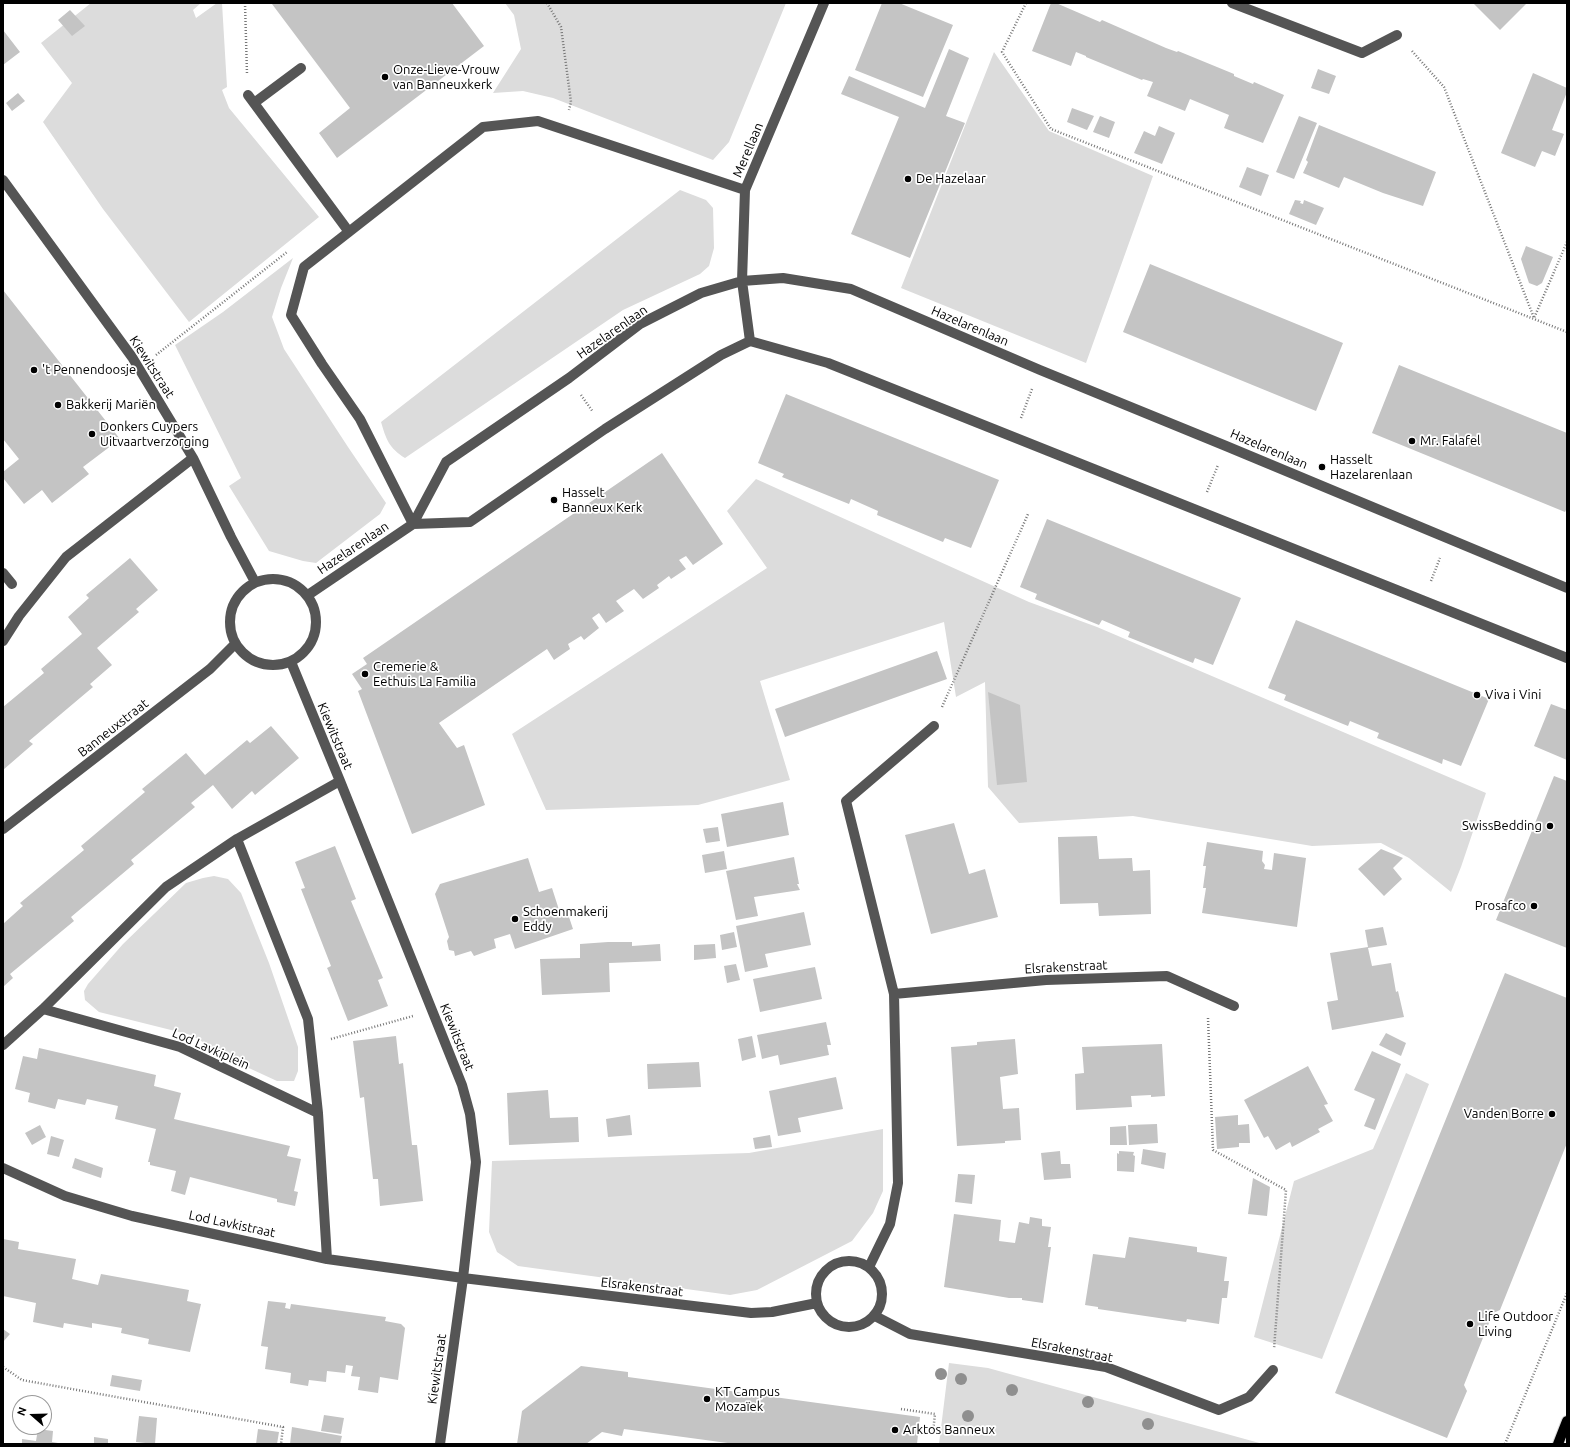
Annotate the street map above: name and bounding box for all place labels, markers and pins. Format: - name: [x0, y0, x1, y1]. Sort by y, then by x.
- place label: Onze-Lieve-Vrouw van Banneuxkerk: [393, 62, 499, 93]
- marker: Onze-Lieve-Vrouw van Banneuxkerk: [380, 72, 390, 82]
- place label: De Hazelaar: [916, 171, 986, 187]
- marker: De Hazelaar: [903, 174, 913, 184]
- place label: 't Pennendoosje: [42, 362, 136, 378]
- marker: 't Pennendoosje: [29, 365, 39, 375]
- place label: Bakkerij Mariën: [66, 397, 156, 413]
- marker: Bakkerij Mariën: [53, 400, 63, 410]
- place label: Donkers Cuypers Uitvaartverzorging: [100, 419, 209, 450]
- marker: Donkers Cuypers Uitvaartverzorging: [87, 429, 97, 439]
- place label: Mr. Falafel: [1420, 433, 1480, 449]
- marker: Mr. Falafel: [1407, 436, 1417, 446]
- place label: Hasselt Hazelarenlaan: [1330, 452, 1413, 483]
- marker: Hasselt Hazelarenlaan: [1317, 462, 1327, 472]
- place label: Hasselt Banneux Kerk: [562, 485, 642, 516]
- marker: Hasselt Banneux Kerk: [549, 495, 559, 505]
- place label: Cremerie & Eethuis La Familia: [373, 659, 476, 690]
- marker: Cremerie & Eethuis La Familia: [360, 669, 370, 679]
- place label: Viva i Vini: [1485, 687, 1541, 703]
- marker: Viva i Vini: [1472, 690, 1482, 700]
- place label: SwissBedding: [1462, 818, 1542, 834]
- marker: SwissBedding: [1545, 821, 1555, 831]
- place label: Prosafco: [1475, 898, 1526, 914]
- marker: Prosafco: [1529, 901, 1539, 911]
- place label: Schoenmakerij Eddy: [523, 904, 608, 935]
- marker: Schoenmakerij Eddy: [510, 914, 520, 924]
- place label: Vanden Borre: [1464, 1106, 1544, 1122]
- marker: Vanden Borre: [1547, 1109, 1557, 1119]
- place label: Life Outdoor Living: [1478, 1309, 1553, 1340]
- marker: Life Outdoor Living: [1465, 1319, 1475, 1329]
- place label: KT Campus Mozaïek: [715, 1384, 780, 1415]
- marker: KT Campus Mozaïek: [702, 1394, 712, 1404]
- place label: Arktos Banneux: [903, 1422, 995, 1438]
- marker: Arktos Banneux: [890, 1425, 900, 1435]

